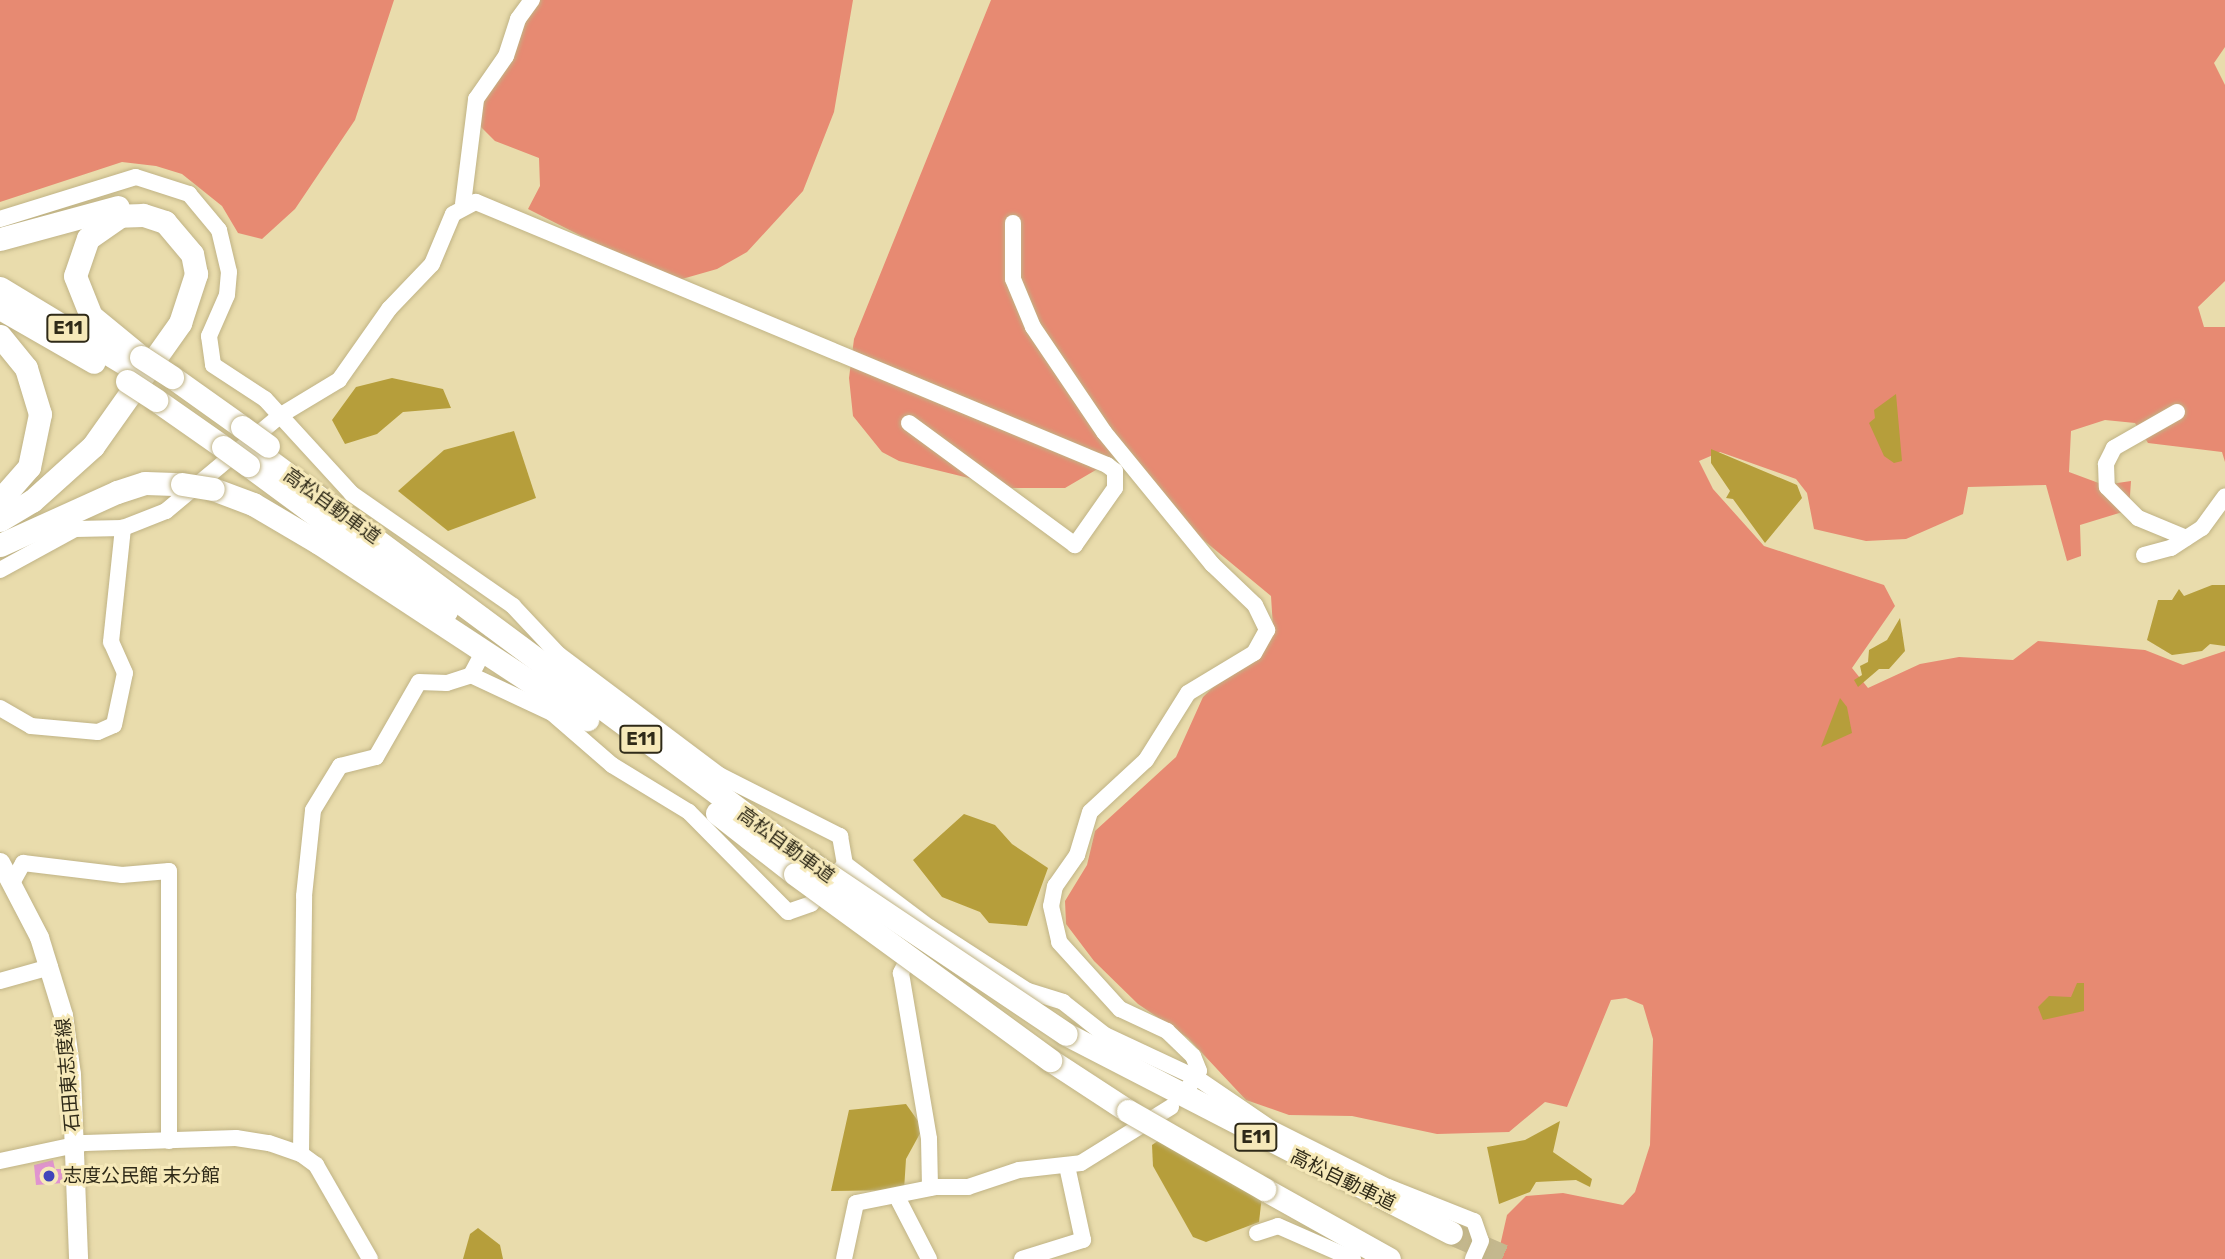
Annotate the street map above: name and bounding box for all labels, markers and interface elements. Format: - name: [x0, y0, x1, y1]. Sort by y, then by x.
- road number: E11: [45, 314, 91, 342]
- street label: 高松自動車道: [279, 463, 385, 549]
- road number: E11: [618, 724, 664, 754]
- street label: 高松自動車道: [733, 802, 839, 888]
- street label: 石田東志度線: [52, 1017, 84, 1133]
- road number: E11: [1233, 1122, 1279, 1152]
- street label: 高松自動車道: [1287, 1145, 1399, 1215]
- place label: 志度公民館 末分館: [63, 1165, 220, 1187]
- marker: 志度公民館 末分館: [41, 1168, 57, 1184]

